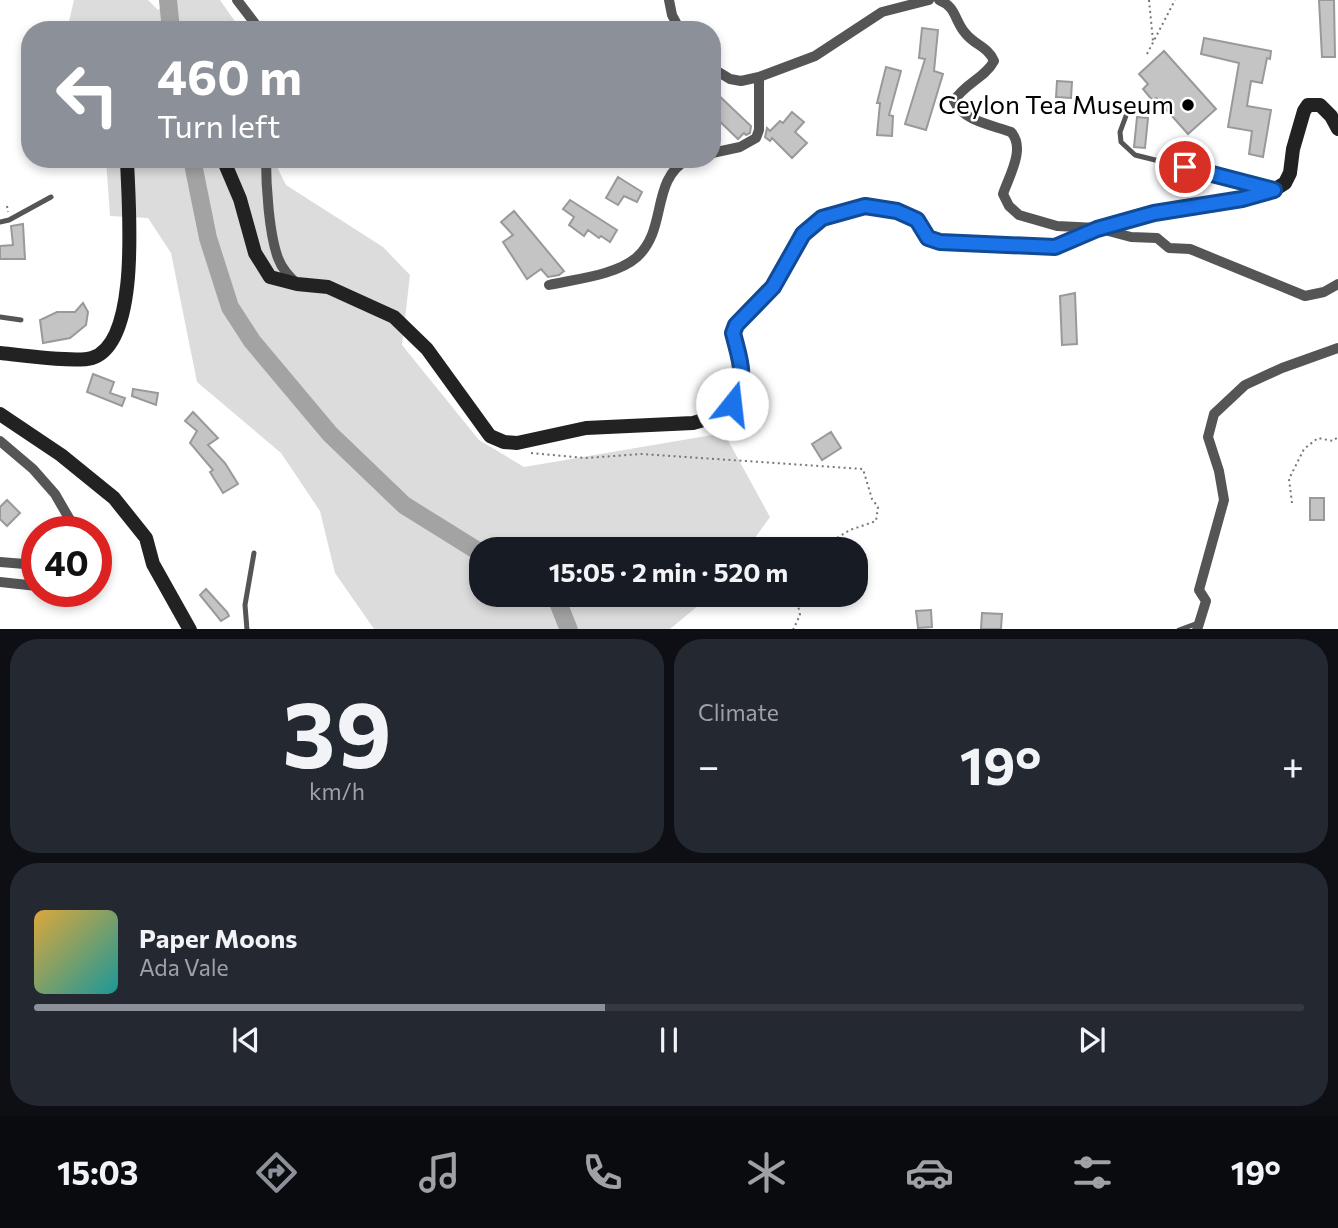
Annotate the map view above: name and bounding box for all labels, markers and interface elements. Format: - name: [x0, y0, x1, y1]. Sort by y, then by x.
- text: 460 m: [157, 45, 302, 105]
- icon: left: [42, 49, 133, 140]
- place label: Ceylon Tea Museum: [938, 88, 1174, 119]
- marker: Ceylon Tea Museum: [1180, 97, 1196, 113]
- text: Turn left: [157, 105, 281, 145]
- pin: [1155, 137, 1215, 197]
- icon: arrive: [1166, 148, 1204, 186]
- position arrow: [695, 367, 769, 441]
- speed limit sign: 40: [21, 516, 112, 607]
- text: 15:05 · 2 min · 520 m: [549, 556, 788, 587]
- text: 39: [282, 675, 392, 787]
- text: Climate: [698, 698, 779, 726]
- text: 19°: [960, 732, 1041, 796]
- text: −: [698, 741, 720, 788]
- text: +: [1282, 741, 1304, 788]
- text: km/h: [309, 777, 365, 805]
- text: Paper Moons: [139, 922, 297, 953]
- text: Ada Vale: [139, 953, 229, 981]
- icon: previous: [227, 1021, 265, 1059]
- icon: pause: [650, 1021, 688, 1059]
- icon: next: [1073, 1021, 1111, 1059]
- icon: directions: [252, 1148, 301, 1197]
- icon: music: [415, 1148, 464, 1197]
- icon: phone: [578, 1148, 627, 1197]
- icon: climate: [742, 1148, 791, 1197]
- icon: car: [905, 1148, 954, 1197]
- icon: filters: [1068, 1148, 1117, 1197]
- text: 15:03: [57, 1152, 138, 1192]
- text: 19°: [1231, 1152, 1281, 1192]

